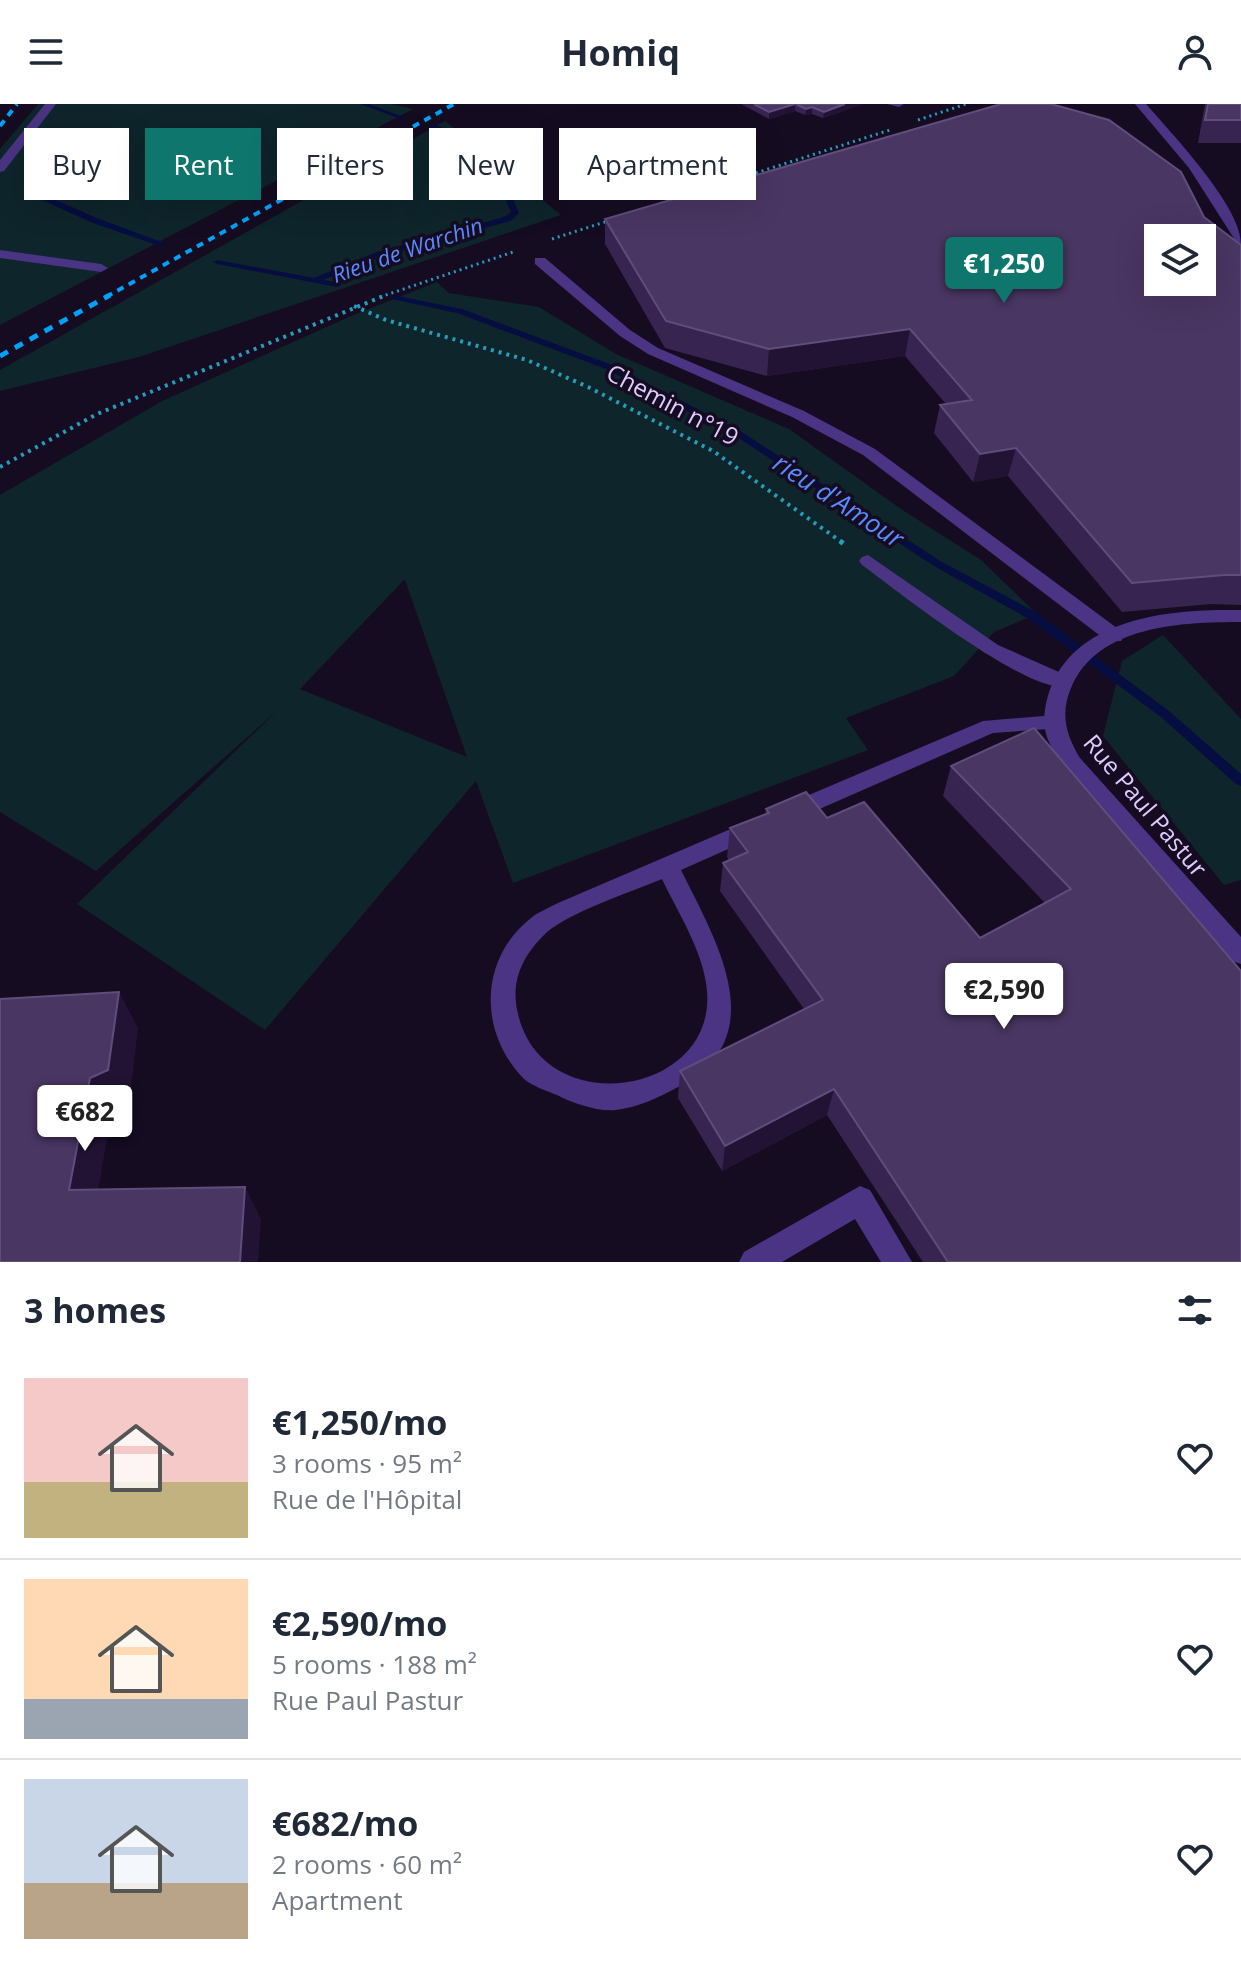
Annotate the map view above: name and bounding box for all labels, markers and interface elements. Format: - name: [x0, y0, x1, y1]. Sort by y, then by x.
- text: Homiq: [561, 28, 680, 77]
- icon: menu: [24, 30, 68, 74]
- icon: person: [1173, 30, 1217, 74]
- chip: Buy: [24, 128, 129, 200]
- chip: Rent: [145, 128, 261, 200]
- chip: Filters: [277, 128, 413, 200]
- chip: New: [429, 128, 543, 200]
- chip: Apartment: [559, 128, 756, 200]
- water label: Rieu de Warchin: [328, 209, 486, 289]
- map controls: [1144, 224, 1216, 296]
- button: layers: [1144, 224, 1216, 296]
- pin: €1,250: [939, 237, 1069, 305]
- text: €1,250: [963, 245, 1045, 281]
- street label: Chemin n°19: [601, 355, 745, 453]
- water label: rieu d'Amour: [767, 444, 913, 557]
- street label: Rue Paul Pastur: [1077, 727, 1215, 883]
- pin: €2,590: [939, 963, 1069, 1031]
- text: €2,590: [963, 971, 1045, 1007]
- pin: €682: [38, 1085, 132, 1153]
- text: €682: [55, 1093, 115, 1129]
- text: 3 homes: [24, 1287, 166, 1333]
- icon: filters: [1173, 1288, 1217, 1332]
- text: €1,250/mo: [272, 1399, 447, 1445]
- icon: home: [88, 1410, 184, 1506]
- icon: heart: [1173, 1436, 1217, 1480]
- text: 3 rooms · 95 m²: [272, 1445, 462, 1481]
- text: Rue de l'Hôpital: [272, 1481, 462, 1517]
- text: €2,590/mo: [272, 1600, 447, 1646]
- icon: home: [88, 1611, 184, 1707]
- icon: heart: [1173, 1637, 1217, 1681]
- text: 5 rooms · 188 m²: [272, 1646, 477, 1682]
- text: Rue Paul Pastur: [272, 1682, 463, 1718]
- text: €682/mo: [272, 1800, 418, 1846]
- icon: home: [88, 1811, 184, 1907]
- icon: heart: [1173, 1837, 1217, 1881]
- text: 2 rooms · 60 m²: [272, 1846, 462, 1882]
- text: Apartment: [272, 1882, 403, 1918]

